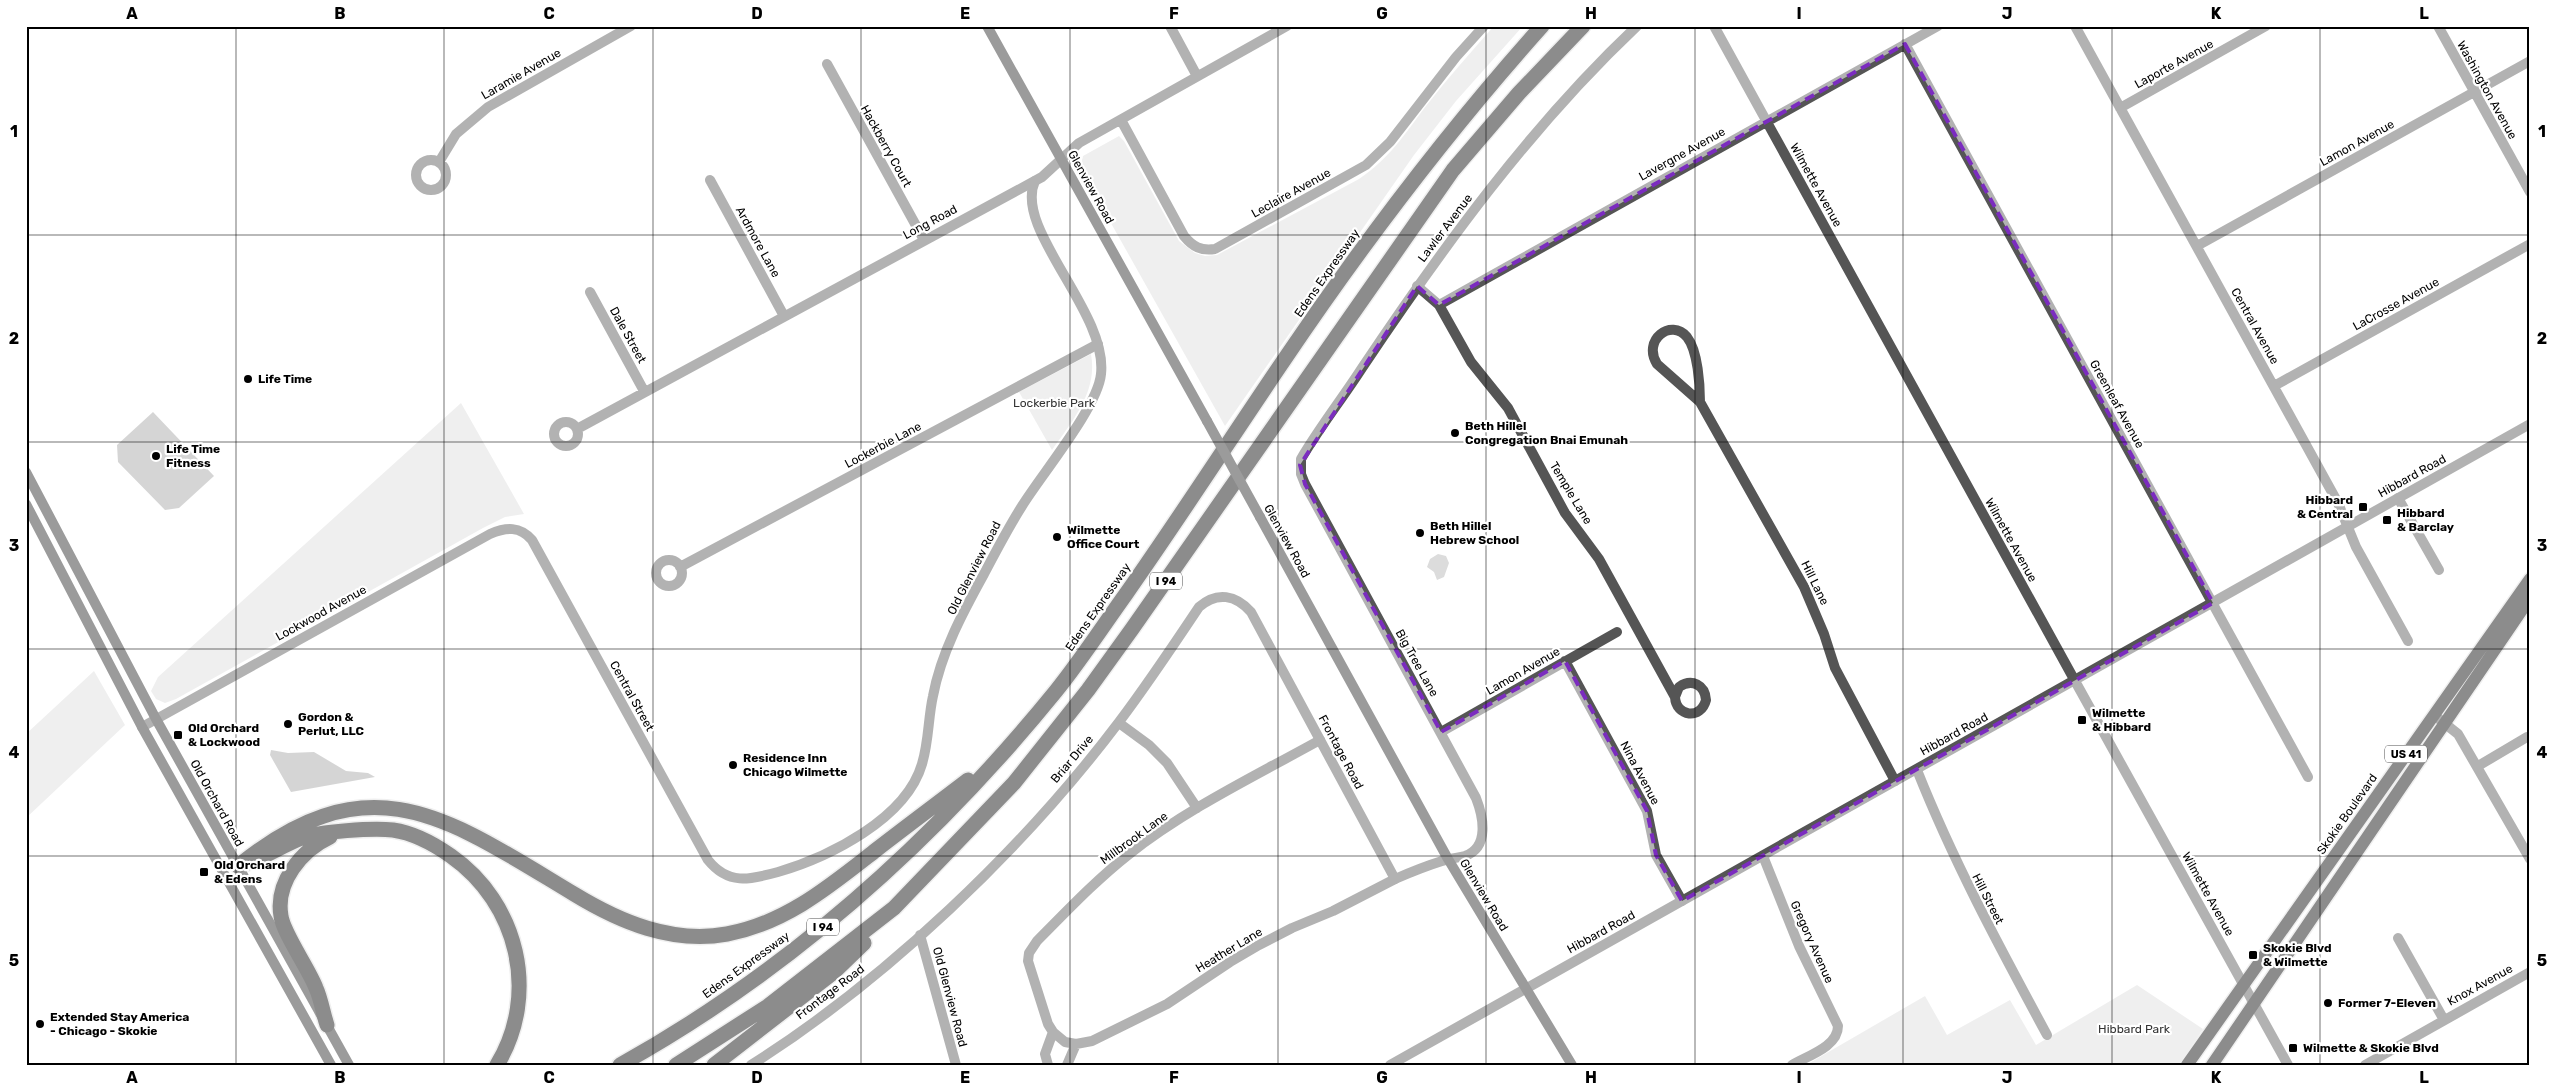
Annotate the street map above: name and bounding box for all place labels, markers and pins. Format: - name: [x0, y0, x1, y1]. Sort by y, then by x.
- place label: Life Time: [258, 372, 312, 386]
- marker: Life Time: [242, 373, 254, 385]
- place label: Beth Hillel Congregation Bnai Emunah: [1465, 419, 1628, 447]
- marker: Beth Hillel Congregation Bnai Emunah: [1449, 427, 1461, 439]
- place label: Life Time Fitness: [166, 442, 220, 470]
- marker: Life Time Fitness: [150, 450, 162, 462]
- place label: Hibbard & Central: [2297, 493, 2353, 521]
- marker: Hibbard & Central: [2357, 501, 2369, 513]
- place label: Hibbard & Barclay: [2397, 506, 2454, 534]
- marker: Hibbard & Barclay: [2381, 514, 2393, 526]
- place label: Beth Hillel Hebrew School: [1430, 519, 1519, 547]
- place label: Wilmette Office Court: [1067, 523, 1140, 551]
- marker: Beth Hillel Hebrew School: [1414, 527, 1426, 539]
- marker: Wilmette Office Court: [1051, 531, 1063, 543]
- place label: Wilmette & Hibbard: [2092, 706, 2151, 734]
- place label: Gordon & Perlut, LLC: [298, 710, 364, 738]
- marker: Wilmette & Hibbard: [2076, 714, 2088, 726]
- marker: Gordon & Perlut, LLC: [282, 718, 294, 730]
- place label: Old Orchard & Lockwood: [188, 721, 260, 749]
- marker: Old Orchard & Lockwood: [172, 729, 184, 741]
- place label: Residence Inn Chicago Wilmette: [743, 751, 848, 779]
- marker: Residence Inn Chicago Wilmette: [727, 759, 739, 771]
- place label: Old Orchard & Edens: [214, 858, 285, 886]
- marker: Old Orchard & Edens: [198, 866, 210, 878]
- place label: Skokie Blvd & Wilmette: [2263, 941, 2332, 969]
- marker: Skokie Blvd & Wilmette: [2247, 949, 2259, 961]
- place label: Former 7-Eleven: [2338, 996, 2436, 1010]
- marker: Former 7-Eleven: [2322, 997, 2334, 1009]
- place label: Extended Stay America - Chicago - Skokie: [50, 1010, 189, 1038]
- marker: Extended Stay America - Chicago - Skokie: [34, 1018, 46, 1030]
- place label: Wilmette & Skokie Blvd: [2303, 1041, 2439, 1055]
- marker: Wilmette & Skokie Blvd: [2287, 1042, 2299, 1054]

